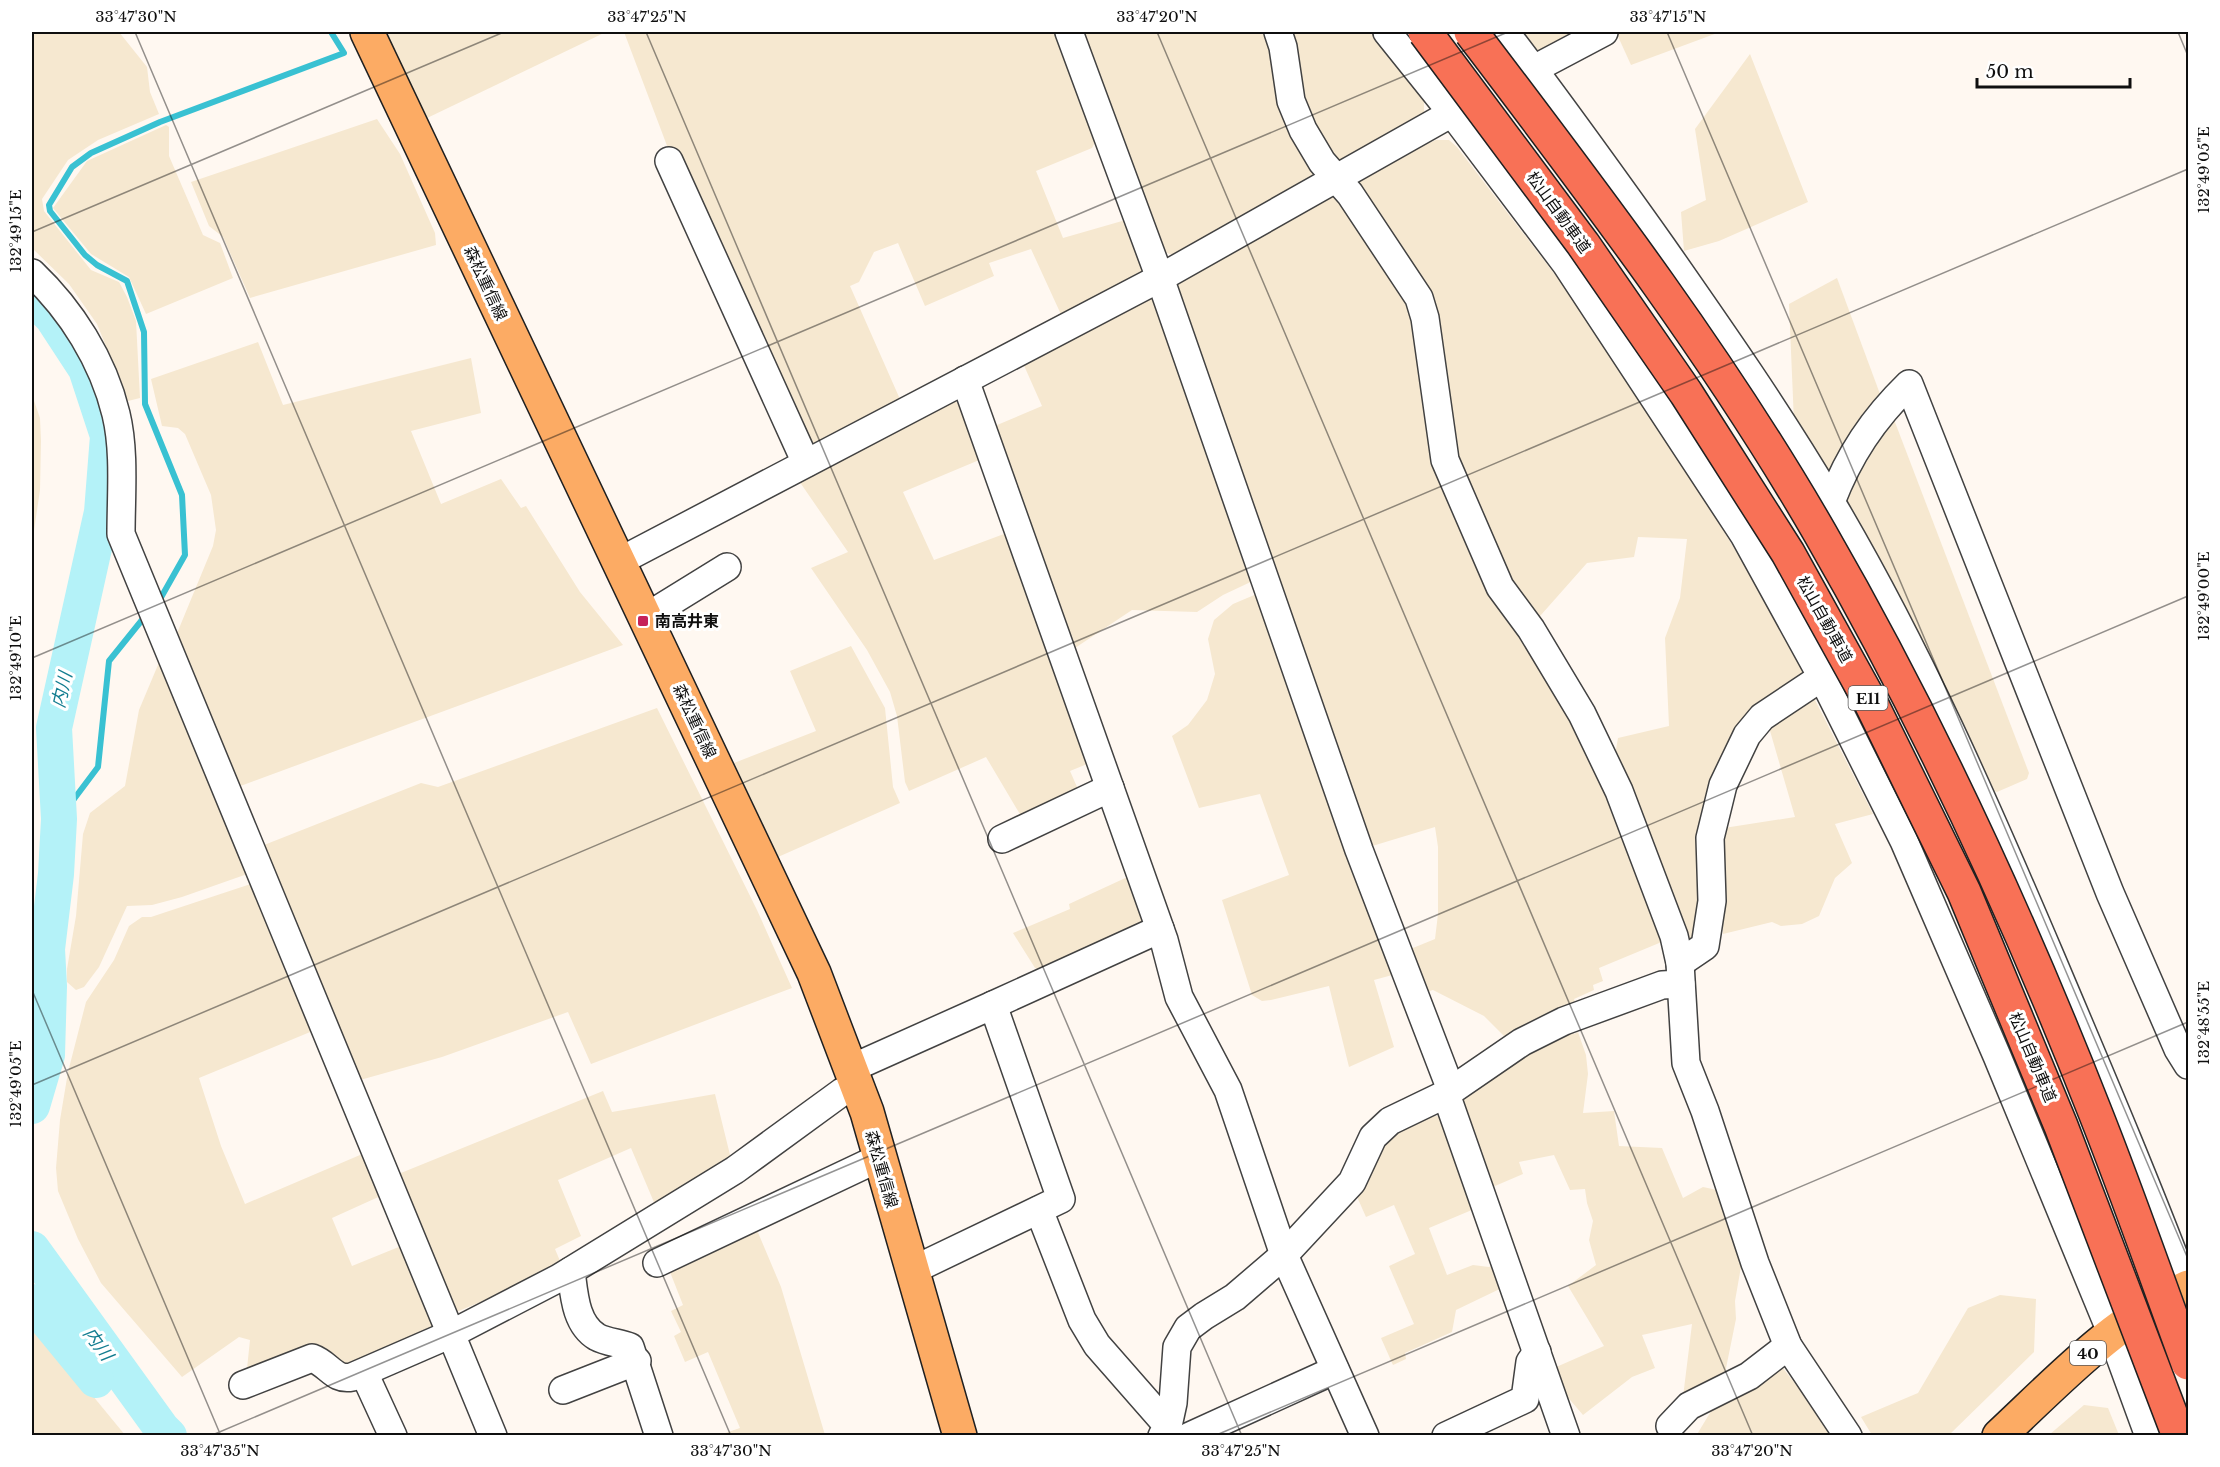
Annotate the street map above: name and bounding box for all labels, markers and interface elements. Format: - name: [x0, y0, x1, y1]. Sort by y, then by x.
- text: 33°47'30"N: [95, 7, 177, 26]
- text: 33°47'25"N: [607, 7, 687, 26]
- text: 33°47'20"N: [1116, 7, 1198, 26]
- text: 33°47'15"N: [1630, 7, 1706, 26]
- scale bar: [1977, 51, 2130, 89]
- text: 50 m: [1986, 61, 2034, 83]
- text: 132°49'05"E: [2194, 126, 2213, 214]
- street label: 松山自動車道: [1523, 167, 1595, 257]
- text: 132°49'15"E: [6, 189, 25, 273]
- street label: 森松重信線: [460, 243, 512, 323]
- text: 132°49'00"E: [2194, 551, 2213, 641]
- street label: 松山自動車道: [1793, 572, 1857, 666]
- place label: 南高井東: [655, 611, 719, 631]
- marker: 南高井東: [636, 614, 650, 628]
- text: 132°49'10"E: [6, 615, 25, 701]
- water label: 内川: [47, 668, 77, 710]
- street label: 森松重信線: [669, 681, 721, 761]
- road number: E11: [1848, 686, 1888, 710]
- text: 132°48'55"E: [2194, 981, 2213, 1065]
- street label: 松山自動車道: [2005, 1009, 2061, 1105]
- text: 132°49'05"E: [6, 1040, 25, 1128]
- street label: 森松重信線: [861, 1128, 903, 1210]
- water label: 内川: [79, 1323, 119, 1367]
- road number: 40: [2070, 1341, 2106, 1365]
- text: 33°47'35"N: [180, 1441, 260, 1460]
- text: 33°47'30"N: [690, 1441, 772, 1460]
- text: 33°47'25"N: [1201, 1441, 1281, 1460]
- text: 33°47'20"N: [1711, 1441, 1793, 1460]

